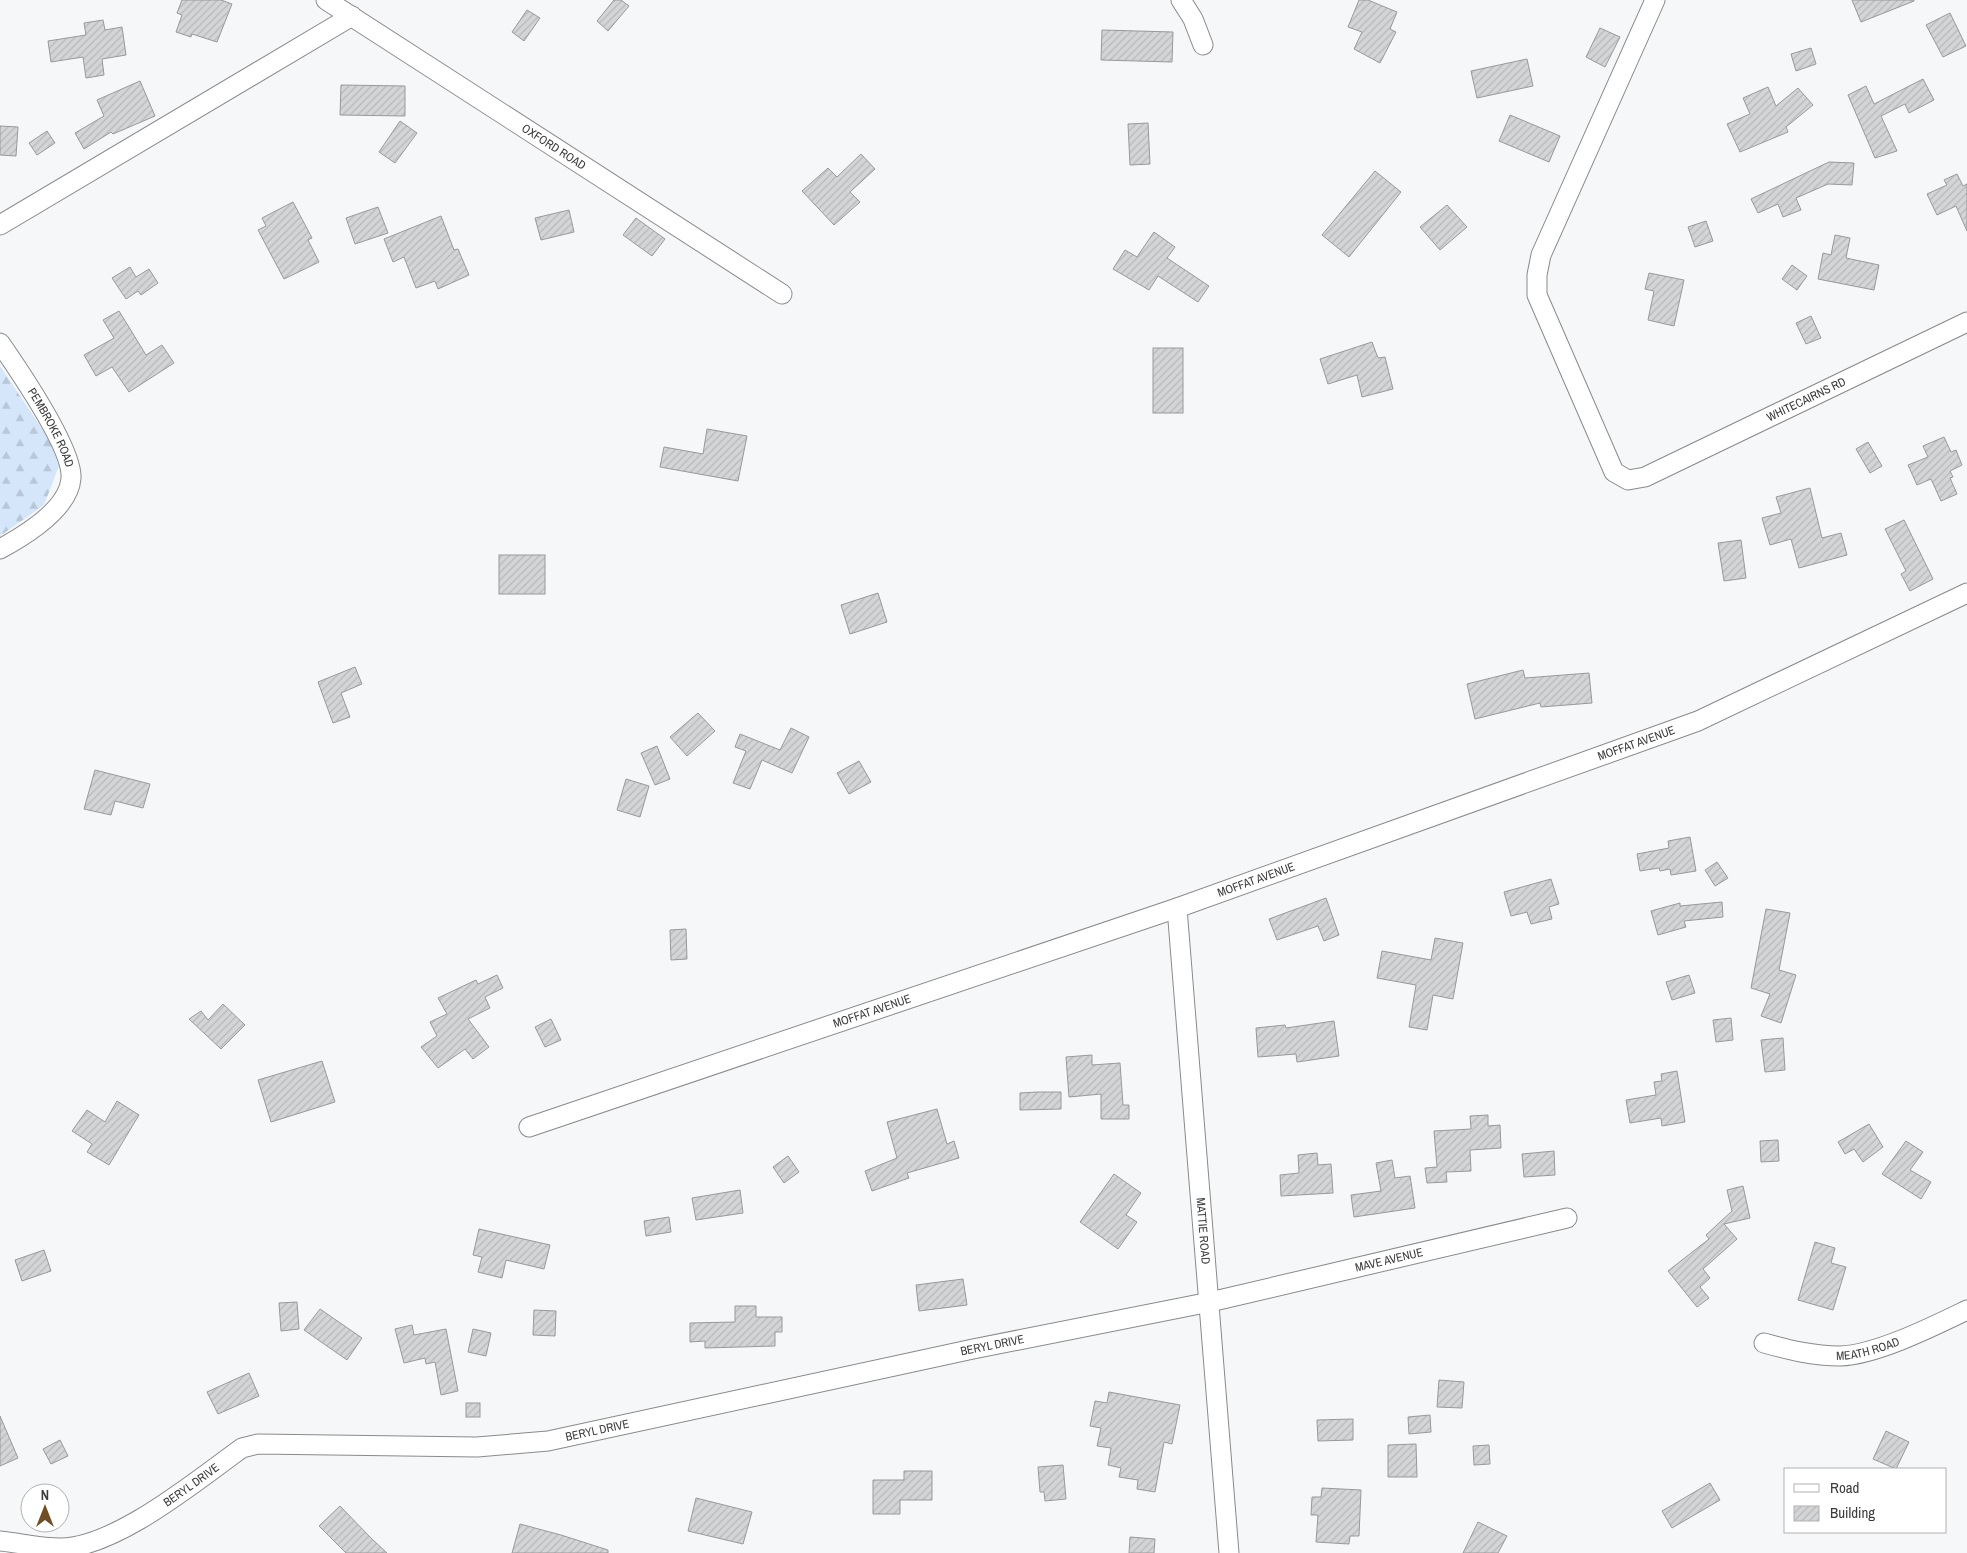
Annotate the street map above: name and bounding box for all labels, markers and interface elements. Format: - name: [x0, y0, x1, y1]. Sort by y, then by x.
- street label: OXFORD ROAD: [519, 120, 589, 173]
- street label: WHITECAIRNS RD: [1764, 374, 1848, 425]
- street label: PEMBROKE ROAD: [24, 385, 77, 469]
- street label: MOFFAT AVENUE: [1595, 722, 1677, 764]
- street label: MOFFAT AVENUE: [1215, 858, 1297, 901]
- street label: MOFFAT AVENUE: [831, 991, 913, 1032]
- street label: MATTIE ROAD: [1192, 1197, 1214, 1265]
- street label: MAVE AVENUE: [1354, 1244, 1425, 1276]
- street label: BERYL DRIVE: [959, 1331, 1025, 1360]
- street label: MEATH ROAD: [1836, 1333, 1902, 1364]
- street label: BERYL DRIVE: [564, 1416, 631, 1445]
- street label: BERYL DRIVE: [160, 1459, 222, 1510]
- legend: [1784, 1468, 1947, 1533]
- text: Road: [1830, 1477, 1859, 1498]
- north arrow: [20, 1483, 70, 1533]
- text: N: [41, 1486, 49, 1504]
- text: Building: [1830, 1502, 1875, 1523]

